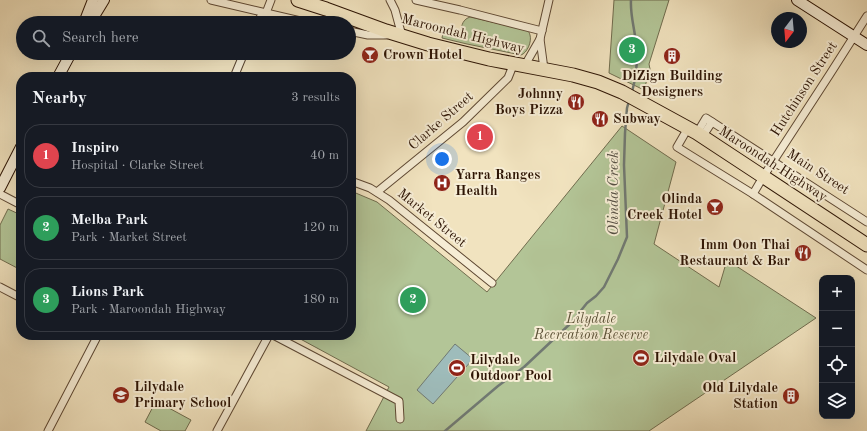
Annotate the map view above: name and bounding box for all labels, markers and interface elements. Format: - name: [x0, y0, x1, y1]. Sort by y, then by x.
- street label: Maroondah Highway: [400, 12, 526, 56]
- north arrow: [771, 12, 807, 48]
- search box: [16, 16, 356, 60]
- icon: search: [30, 27, 52, 49]
- text: Search here: [62, 31, 139, 46]
- pin: 3: [619, 35, 645, 65]
- street label: Hutchinson Street: [768, 39, 840, 139]
- bar icon: Crown Hotel: [360, 45, 380, 65]
- building icon: DiZign Building Designers: [662, 46, 682, 66]
- place label: Crown Hotel: [383, 48, 462, 62]
- place label: DiZign Building Designers: [621, 69, 723, 99]
- place label: Johnny Boys Pizza: [495, 87, 563, 117]
- street label: Clarke Street: [406, 89, 476, 153]
- text: Nearby: [32, 90, 87, 107]
- text: 3 results: [291, 91, 340, 104]
- restaurant icon: Johnny Boys Pizza: [566, 92, 586, 112]
- restaurant icon: Subway: [590, 109, 610, 129]
- place label: Subway: [613, 112, 661, 126]
- pin: 1: [467, 122, 493, 152]
- street label: Maroondah Highway: [716, 124, 830, 205]
- text: Inspiro: [71, 141, 119, 156]
- street label: Main Street: [784, 147, 852, 197]
- text: 1: [42, 149, 50, 162]
- text: 40 m: [310, 149, 339, 162]
- your location: [432, 149, 452, 169]
- water label: Olinda Creek: [607, 151, 622, 235]
- text: Hospital · Clarke Street: [71, 159, 204, 172]
- place label: Yarra Ranges Health: [455, 168, 540, 198]
- hospital icon: Yarra Ranges Health: [432, 173, 452, 193]
- street label: Market Street: [395, 186, 469, 250]
- place label: Olinda Creek Hotel: [627, 192, 702, 222]
- bar icon: Olinda Creek Hotel: [705, 197, 725, 217]
- text: Melba Park: [71, 213, 148, 228]
- text: 2: [42, 221, 50, 234]
- text: 120 m: [302, 221, 339, 234]
- text: Park · Market Street: [71, 231, 187, 244]
- place label: Imm Oon Thai Restaurant & Bar: [679, 238, 790, 268]
- restaurant icon: Imm Oon Thai Restaurant & Bar: [793, 243, 813, 263]
- map controls: [819, 275, 855, 419]
- button: +: [819, 275, 855, 311]
- text: Lions Park: [71, 285, 144, 300]
- pin: 2: [400, 285, 426, 315]
- text: 3: [42, 293, 50, 306]
- text: 180 m: [302, 293, 339, 306]
- text: Park · Maroondah Highway: [71, 303, 226, 316]
- button: −: [819, 311, 855, 347]
- park label: Lilydale Recreation Reserve: [533, 312, 648, 342]
- button: locate: [819, 347, 855, 383]
- sports icon: Lilydale Oval: [631, 348, 651, 368]
- place label: Lilydale Oval: [654, 351, 736, 365]
- place label: Lilydale Outdoor Pool: [470, 353, 552, 383]
- sports icon: Lilydale Outdoor Pool: [447, 358, 467, 378]
- place label: Lilydale Primary School: [134, 380, 231, 410]
- place label: Old Lilydale Station: [702, 381, 778, 411]
- button: layers: [819, 383, 855, 419]
- school or university icon: Lilydale Primary School: [111, 385, 131, 405]
- building icon: Old Lilydale Station: [781, 386, 801, 406]

